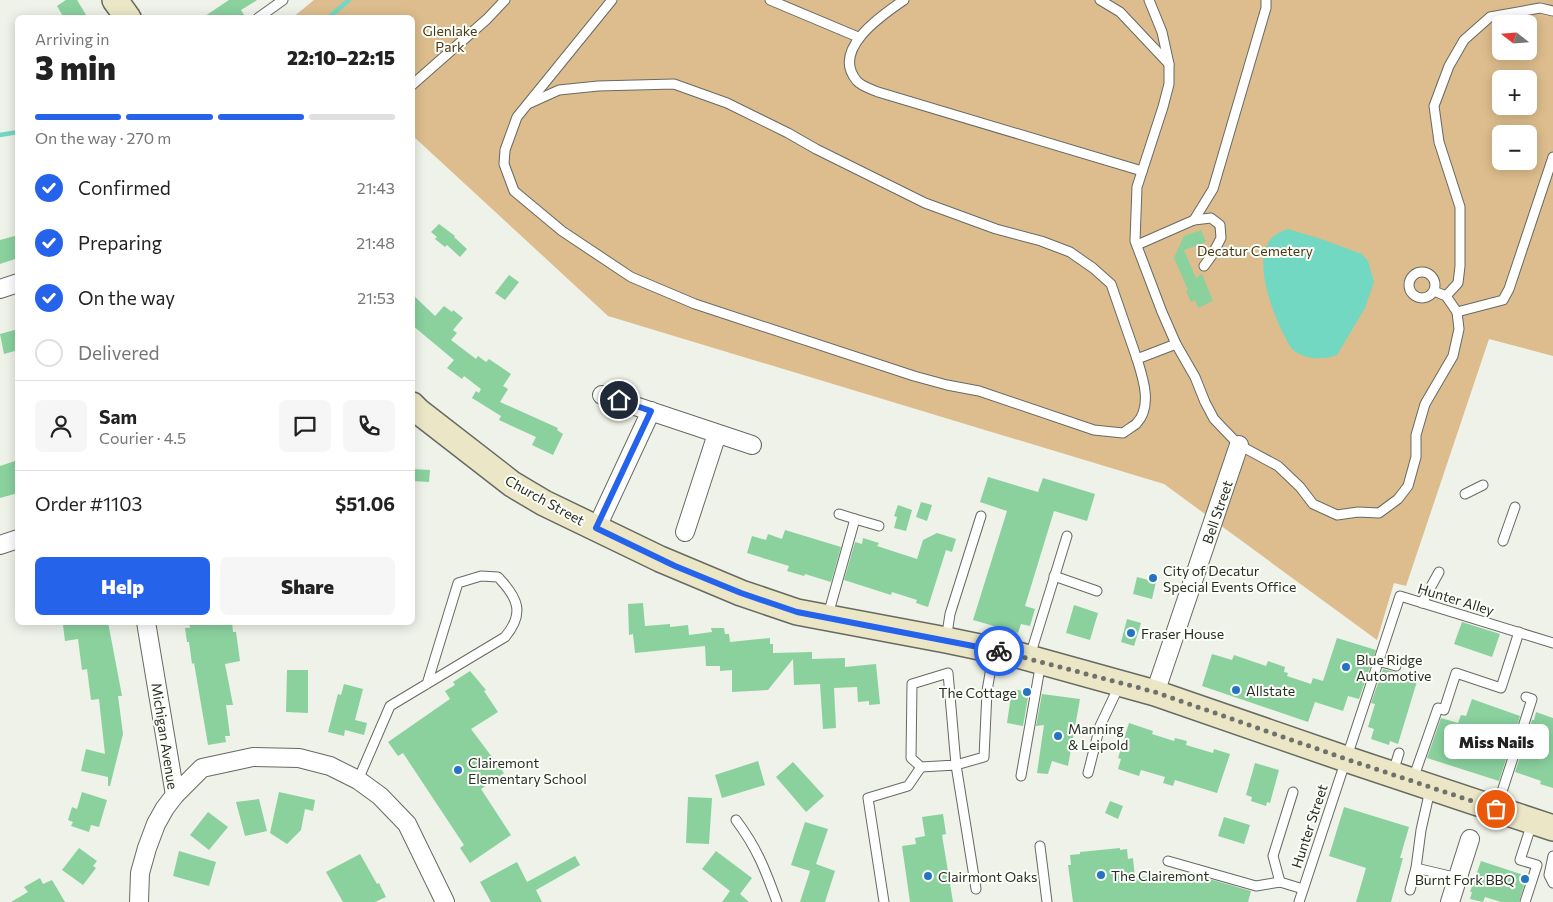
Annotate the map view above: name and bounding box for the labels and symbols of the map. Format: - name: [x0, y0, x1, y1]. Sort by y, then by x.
- north arrow: [1492, 15, 1538, 60]
- park label: Glenlake Park: [423, 22, 477, 55]
- park label: Decatur Cemetery: [1197, 242, 1313, 259]
- pin: [598, 379, 640, 421]
- street label: Church Street: [502, 471, 588, 529]
- street label: Bell Street: [1198, 478, 1236, 546]
- place label: City of Decatur Special Events Office: [1163, 562, 1296, 595]
- marker: City of Decatur Special Events Office: [1147, 572, 1159, 584]
- street label: Hunter Alley: [1416, 579, 1496, 619]
- place label: Fraser House: [1141, 625, 1224, 642]
- courier: [974, 626, 1024, 676]
- marker: Fraser House: [1125, 627, 1137, 639]
- place label: Blue Ridge Automotive: [1356, 651, 1431, 684]
- marker: Blue Ridge Automotive: [1340, 661, 1352, 673]
- street label: Michigan Avenue: [148, 681, 182, 791]
- place label: Allstate: [1246, 682, 1295, 699]
- place label: The Cottage: [938, 684, 1017, 701]
- marker: Allstate: [1230, 684, 1242, 696]
- marker: The Cottage: [1021, 686, 1033, 698]
- place label: Manning & Leipold: [1068, 720, 1128, 753]
- callout: Miss Nails: [1444, 724, 1548, 759]
- marker: Manning & Leipold: [1052, 730, 1064, 742]
- place label: Clairemont Elementary School: [468, 754, 587, 787]
- marker: Clairemont Elementary School: [452, 764, 464, 776]
- street label: Hunter Street: [1287, 782, 1331, 870]
- pin: [1475, 788, 1517, 830]
- place label: The Clairemont: [1111, 867, 1209, 884]
- place label: Clairmont Oaks: [938, 868, 1037, 885]
- marker: The Clairemont: [1095, 869, 1107, 881]
- marker: Clairmont Oaks: [922, 870, 934, 882]
- place label: Burnt Fork BBQ: [1415, 871, 1515, 888]
- marker: Burnt Fork BBQ: [1519, 873, 1531, 885]

